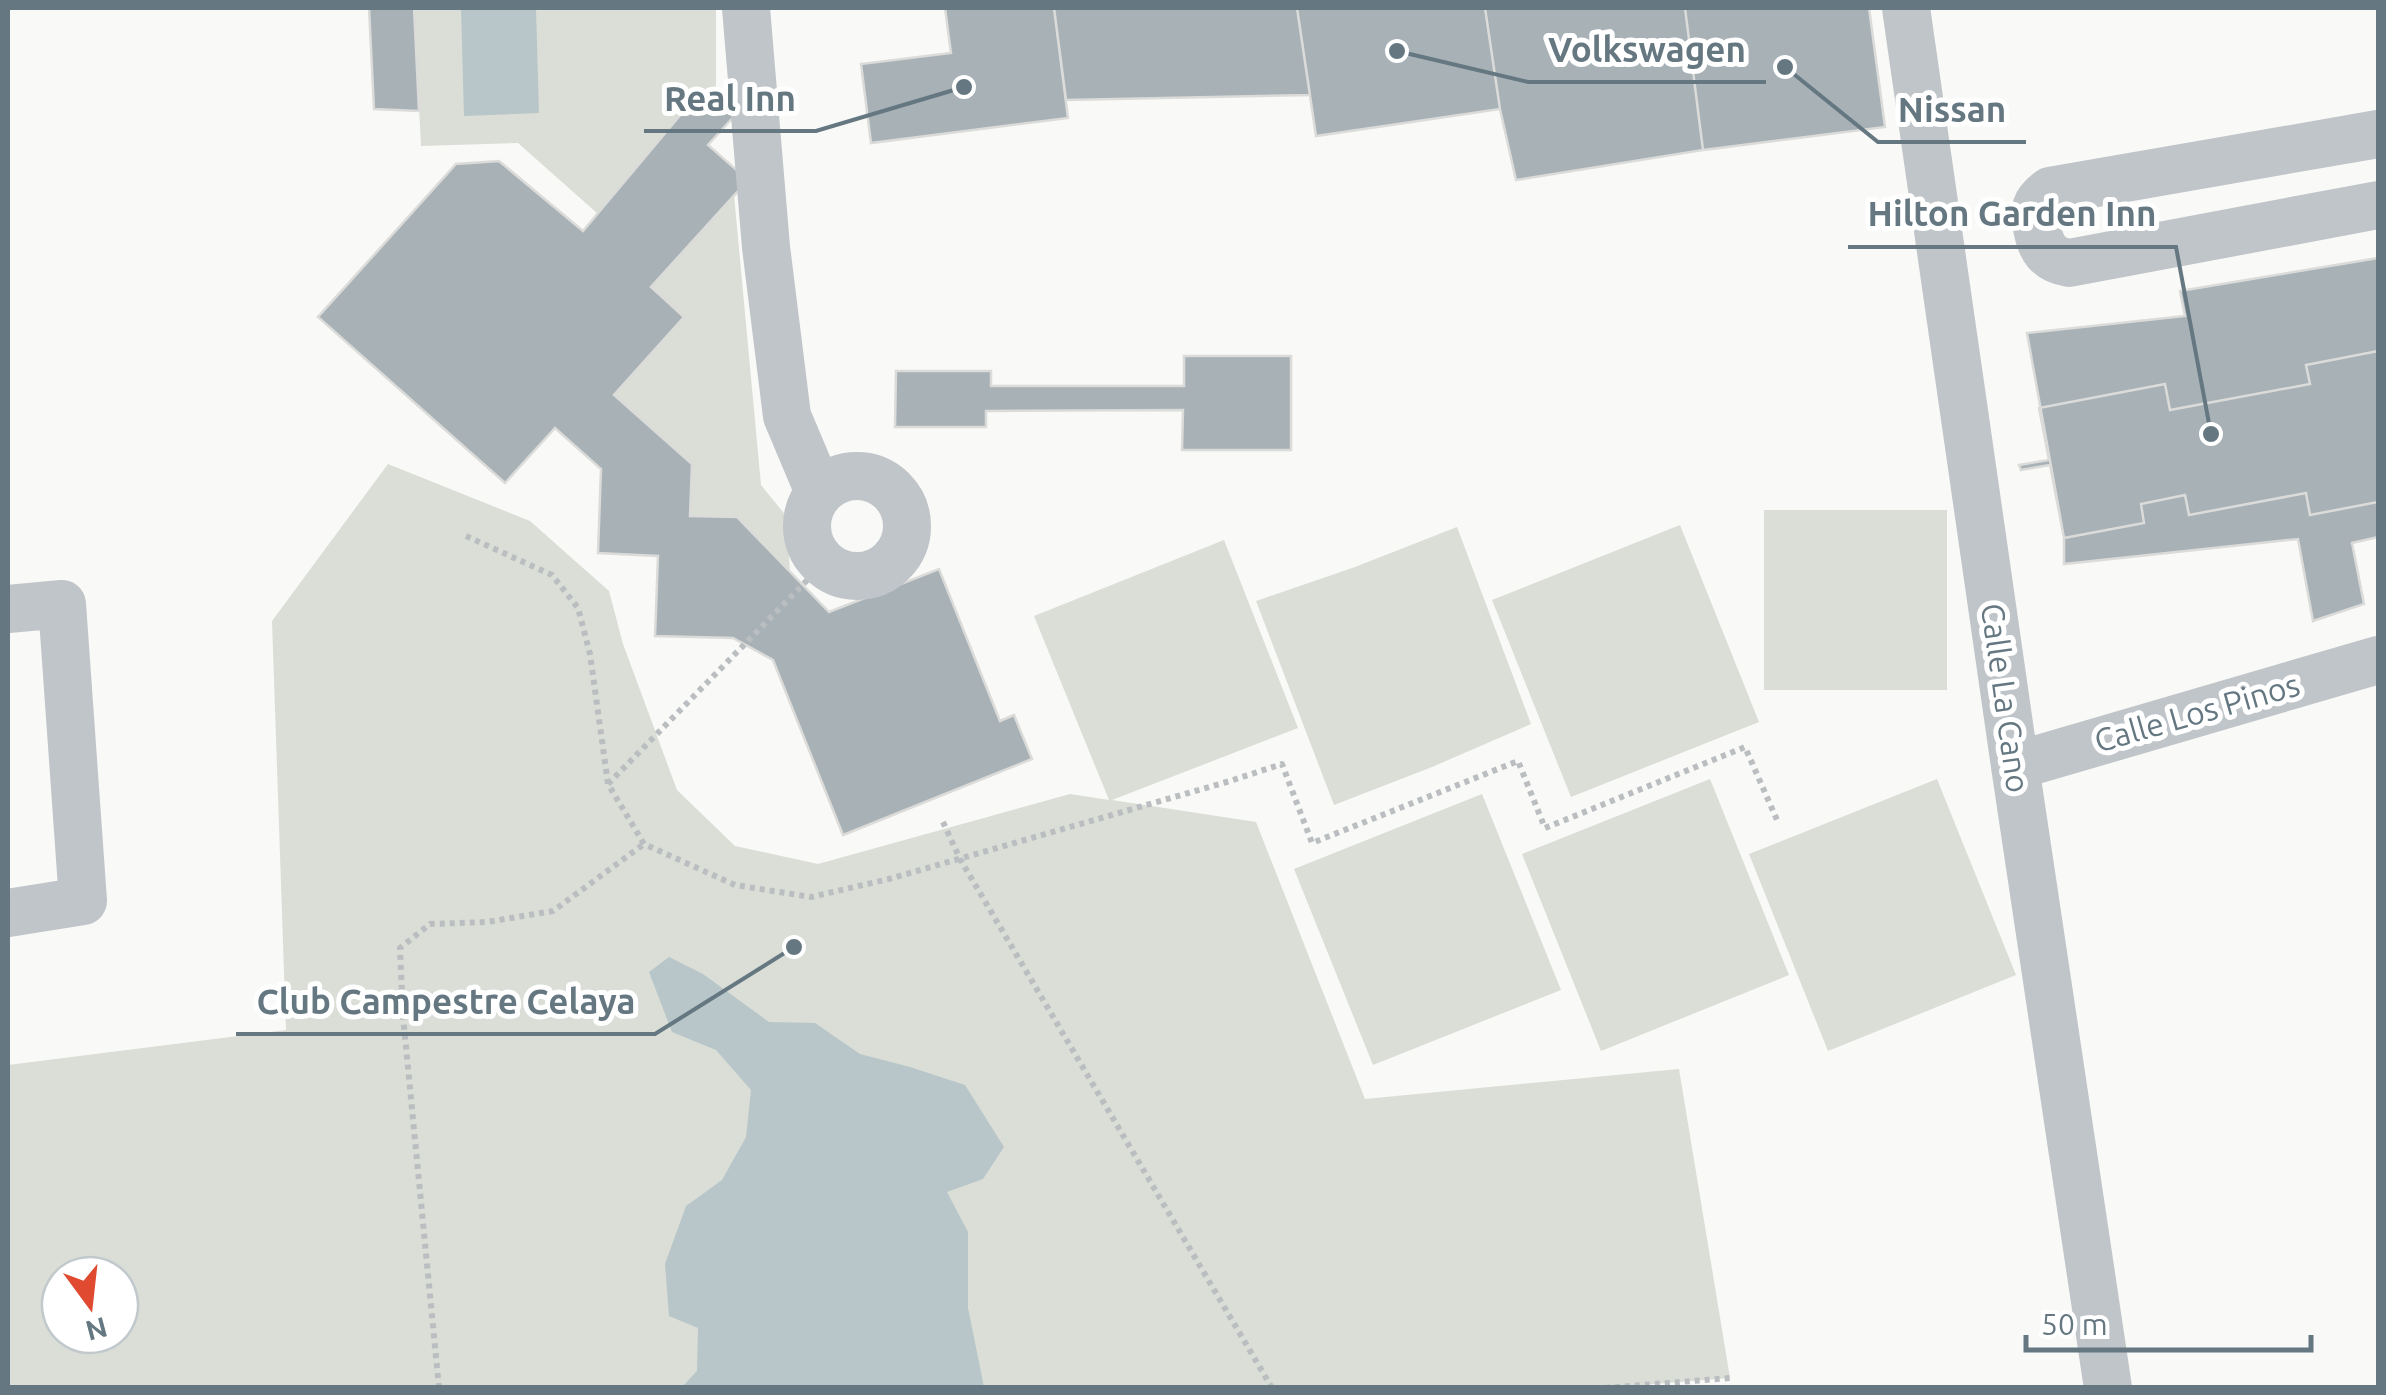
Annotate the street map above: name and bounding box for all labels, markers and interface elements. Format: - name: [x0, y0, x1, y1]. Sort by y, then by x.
- callout: Volkswagen: [1528, 17, 1766, 82]
- text: Volkswagen: [1548, 29, 1746, 69]
- callout: Real Inn: [644, 66, 816, 131]
- callout: Nissan: [1878, 77, 2026, 142]
- text: Real Inn: [664, 78, 796, 118]
- text: Nissan: [1898, 89, 2006, 129]
- callout: Hilton Garden Inn: [1848, 182, 2176, 247]
- text: Hilton Garden Inn: [1868, 193, 2156, 233]
- street label: Calle La Cano: [1975, 601, 2037, 795]
- street label: Calle Los Pinos: [2090, 666, 2304, 759]
- callout: Club Campestre Celaya: [236, 969, 655, 1034]
- text: Club Campestre Celaya: [256, 981, 636, 1021]
- north arrow: [40, 1255, 140, 1355]
- scale bar: [2026, 1290, 2311, 1352]
- text: 50 m: [2041, 1307, 2108, 1341]
- text: N: [82, 1312, 111, 1347]

